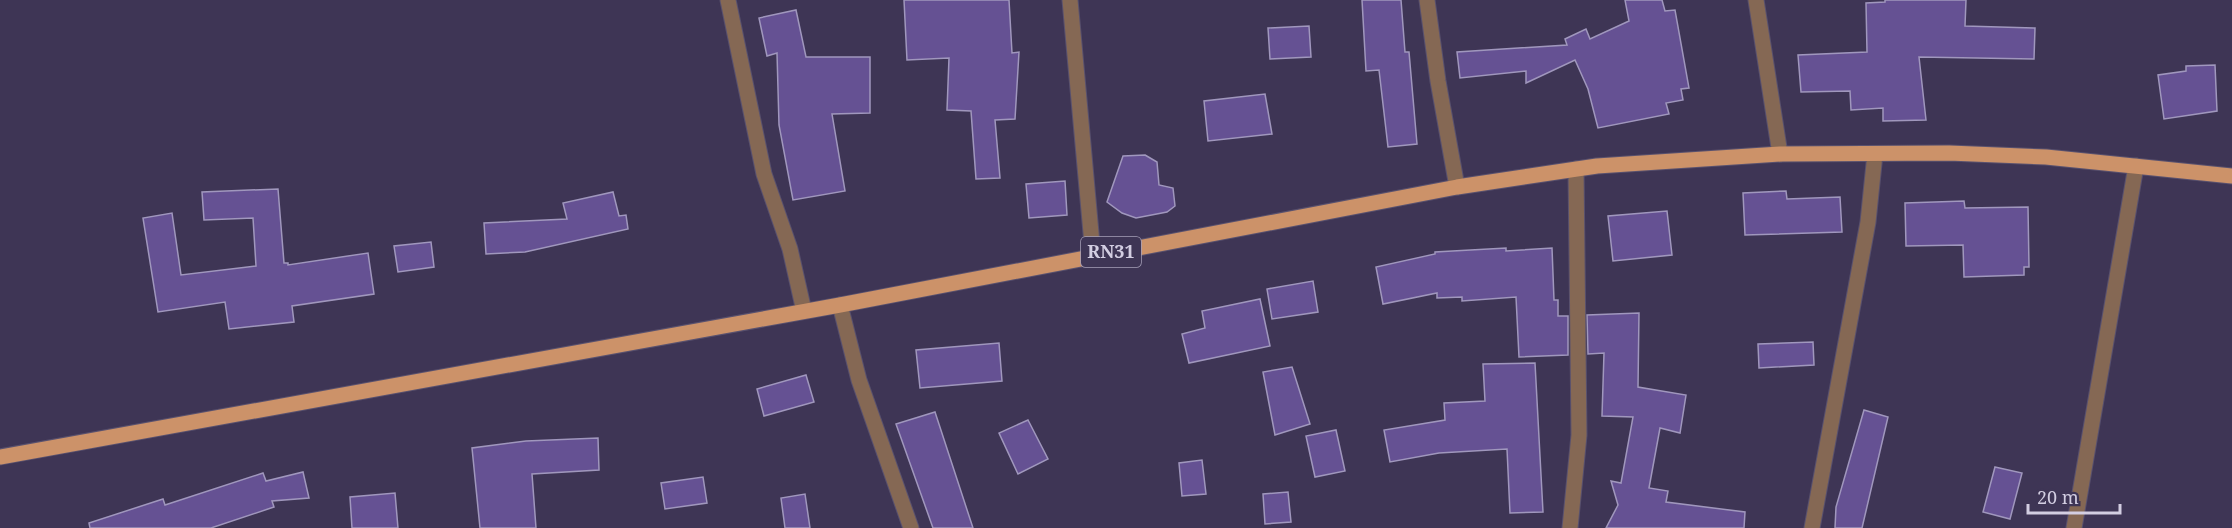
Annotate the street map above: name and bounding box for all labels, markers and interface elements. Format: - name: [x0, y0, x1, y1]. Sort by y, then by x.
- road number: RN31: [1081, 237, 1141, 267]
- scale bar: [2028, 477, 2120, 515]
- text: 20 m: [2037, 485, 2079, 509]

